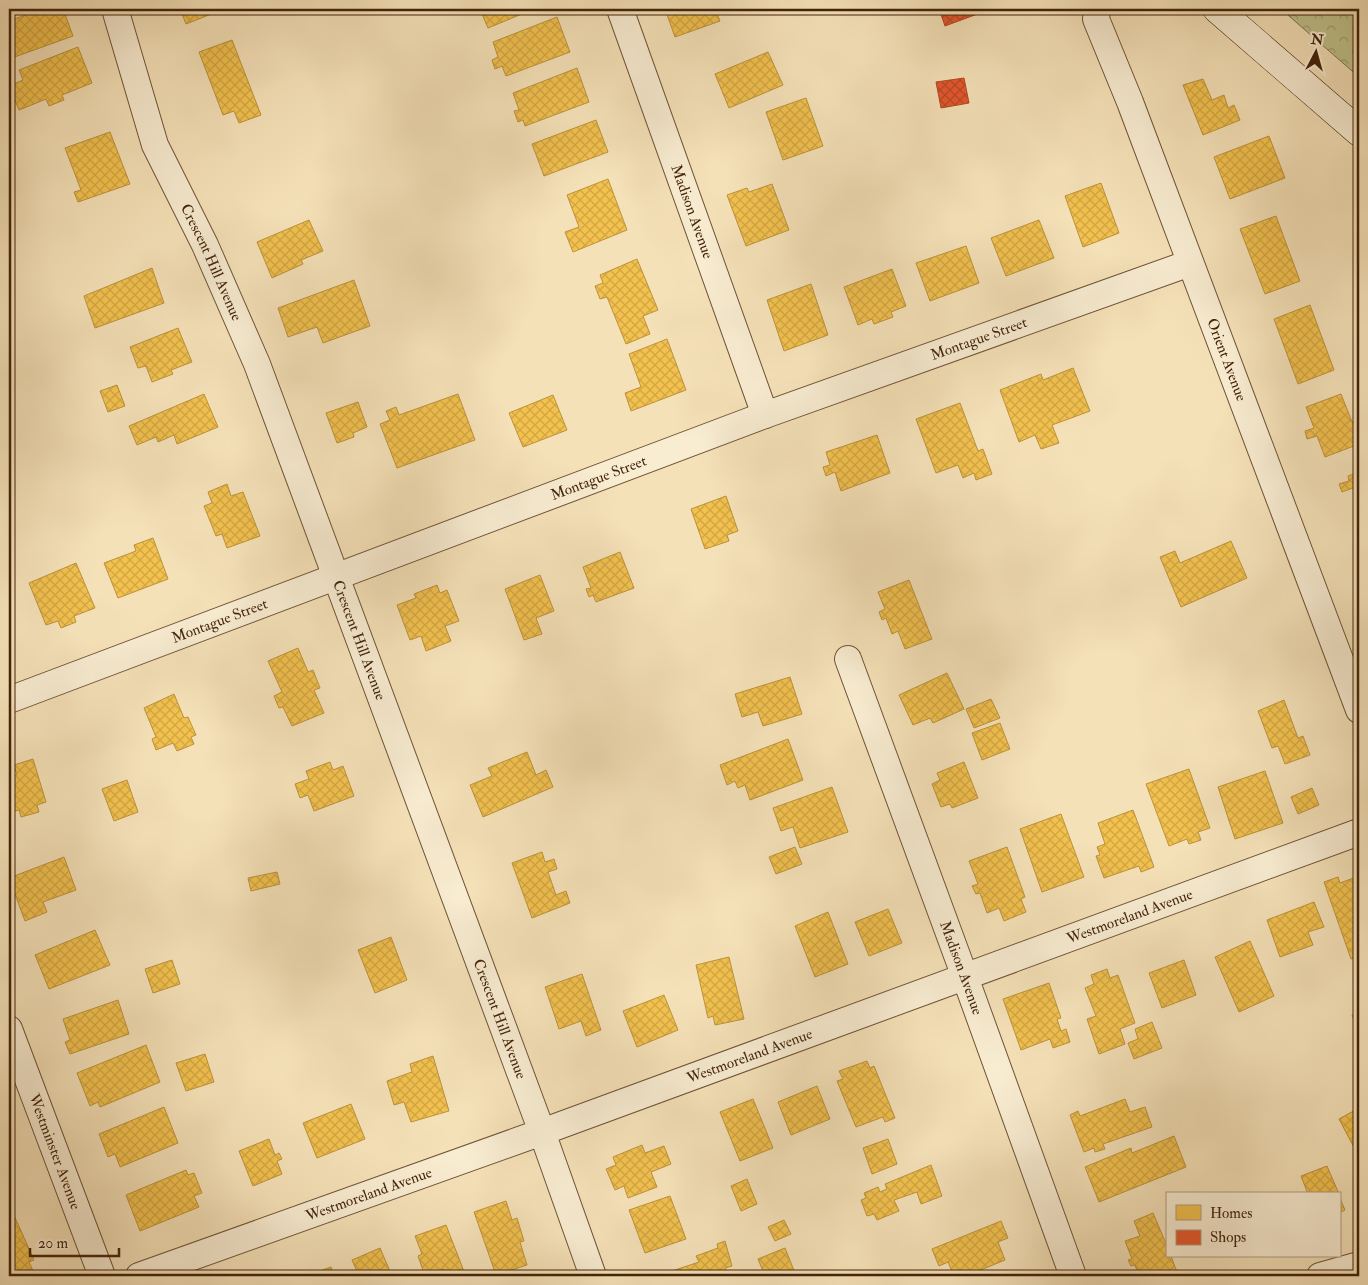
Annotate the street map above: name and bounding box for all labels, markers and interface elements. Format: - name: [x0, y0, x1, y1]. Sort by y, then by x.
- north arrow: [1290, 28, 1340, 78]
- text: N: [1309, 30, 1325, 49]
- street label: Madison Avenue: [666, 162, 717, 261]
- street label: Crescent Hill Avenue: [176, 201, 246, 324]
- street label: Montague Street: [928, 313, 1030, 365]
- street label: Orient Avenue: [1202, 316, 1251, 404]
- street label: Montague Street: [548, 451, 649, 505]
- street label: Crescent Hill Avenue: [328, 578, 390, 703]
- street label: Montague Street: [169, 594, 270, 648]
- street label: Westmoreland Avenue: [1063, 885, 1195, 949]
- street label: Madison Avenue: [935, 918, 987, 1018]
- street label: Crescent Hill Avenue: [469, 956, 530, 1082]
- street label: Westmoreland Avenue: [683, 1024, 815, 1088]
- street label: Westminster Avenue: [24, 1090, 85, 1212]
- street label: Westmoreland Avenue: [302, 1163, 435, 1226]
- legend: [1166, 1192, 1340, 1258]
- text: Homes: [1210, 1204, 1252, 1223]
- scale bar: [30, 1225, 119, 1257]
- text: Shops: [1210, 1228, 1246, 1248]
- text: 20 m: [38, 1234, 68, 1253]

